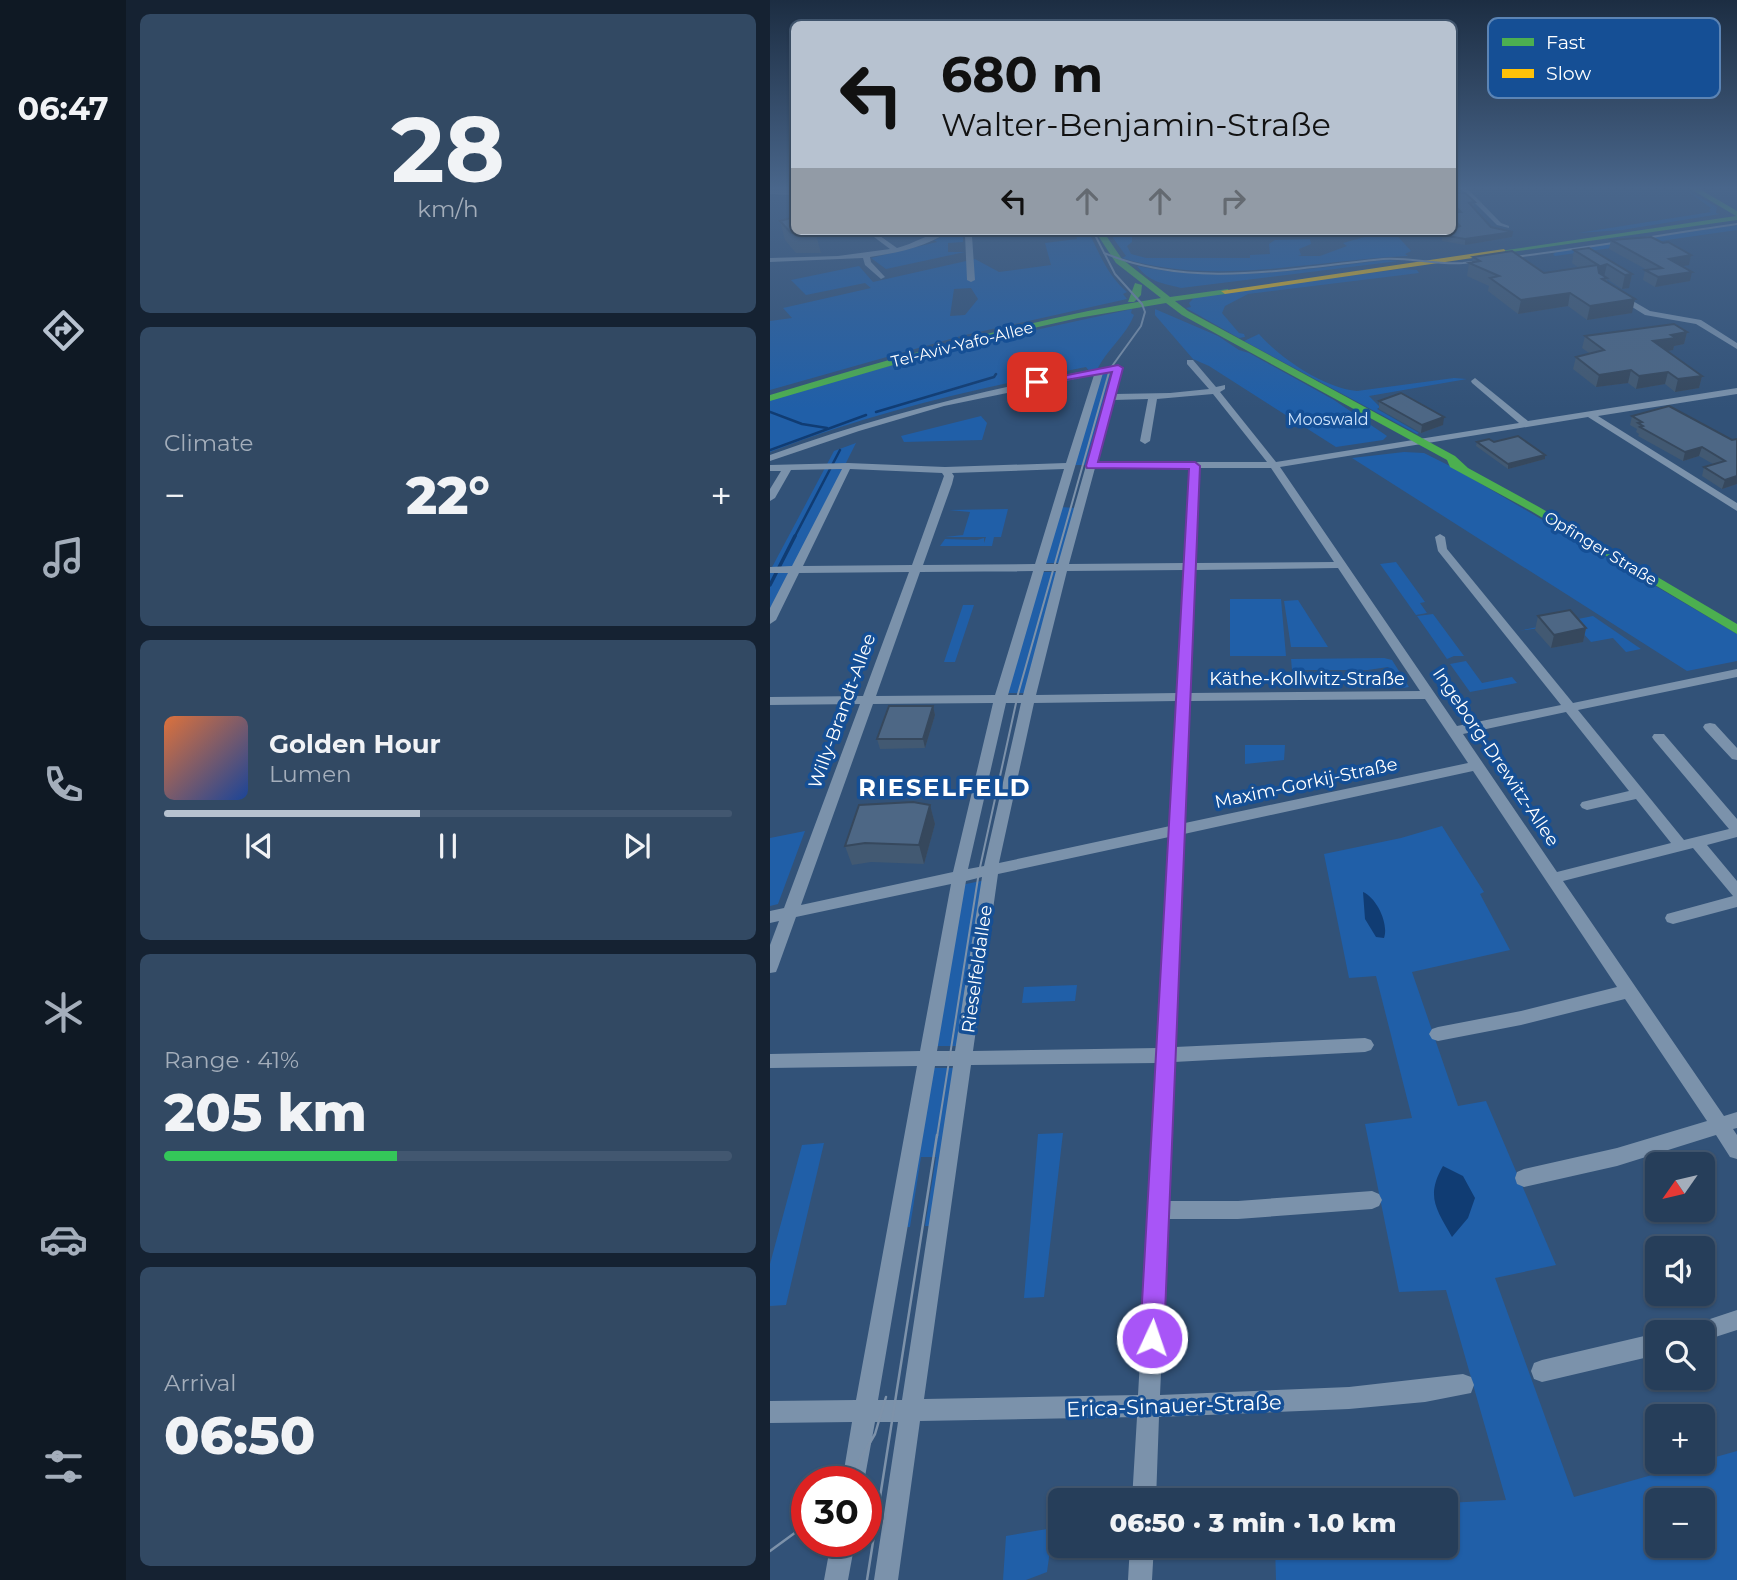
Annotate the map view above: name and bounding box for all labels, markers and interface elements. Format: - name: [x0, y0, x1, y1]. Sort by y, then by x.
- legend: [1488, 18, 1720, 98]
- text: Fast: [1546, 31, 1586, 54]
- text: 680 m: [941, 45, 1103, 104]
- icon: left: [826, 49, 917, 140]
- text: Slow: [1546, 62, 1591, 85]
- text: 06:47: [17, 89, 109, 128]
- text: 28: [391, 94, 505, 205]
- text: Walter-Benjamin-Straße: [941, 105, 1331, 144]
- icon: left: [995, 182, 1033, 220]
- icon: ahead: [1068, 182, 1106, 220]
- icon: ahead: [1141, 182, 1179, 220]
- icon: right: [1214, 182, 1252, 220]
- text: km/h: [417, 195, 479, 223]
- icon: directions: [39, 306, 88, 355]
- street label: Tel-Aviv-Yafo-Allee: [889, 318, 1035, 371]
- pin: [1007, 352, 1067, 412]
- icon: arrive: [1018, 363, 1056, 401]
- park label: Mooswald: [1287, 410, 1369, 429]
- text: Climate: [164, 429, 253, 457]
- text: 22°: [406, 464, 490, 527]
- text: −: [164, 472, 186, 519]
- text: +: [710, 472, 732, 519]
- street label: Opfinger Straße: [1541, 507, 1660, 590]
- icon: music: [39, 533, 88, 582]
- street label: Willy-Brandt-Allee: [804, 630, 880, 792]
- street label: Ingeborg-Drewitz-Allee: [1428, 663, 1564, 851]
- street label: Käthe-Kollwitz-Straße: [1209, 668, 1405, 690]
- text: Golden Hour: [269, 728, 441, 760]
- street label: Maxim-Gorkij-Straße: [1213, 753, 1399, 813]
- icon: phone: [39, 760, 88, 809]
- text: Lumen: [269, 760, 352, 788]
- district label: RIESELFELD: [858, 773, 1032, 802]
- icon: previous: [240, 827, 278, 865]
- icon: pause: [429, 827, 467, 865]
- icon: next: [618, 827, 656, 865]
- street label: Rieselfeldallee: [957, 903, 997, 1034]
- icon: climate: [39, 988, 88, 1037]
- text: Range · 41%: [164, 1046, 299, 1074]
- text: 205 km: [164, 1081, 367, 1144]
- north arrow: [1645, 1152, 1715, 1222]
- map controls: [1645, 1152, 1715, 1558]
- icon: car: [39, 1215, 88, 1264]
- button: sound: [1645, 1236, 1715, 1306]
- position arrow: [1115, 1301, 1189, 1375]
- button: search: [1645, 1320, 1715, 1390]
- text: Arrival: [164, 1369, 237, 1397]
- street label: Erica-Sinauer-Straße: [1066, 1389, 1282, 1422]
- text: 06:50: [164, 1404, 315, 1467]
- button: +: [1645, 1404, 1715, 1474]
- icon: filters: [39, 1442, 88, 1491]
- speed limit sign: 30: [791, 1466, 882, 1557]
- button: −: [1645, 1488, 1715, 1558]
- text: 06:50 · 3 min · 1.0 km: [1110, 1507, 1396, 1539]

